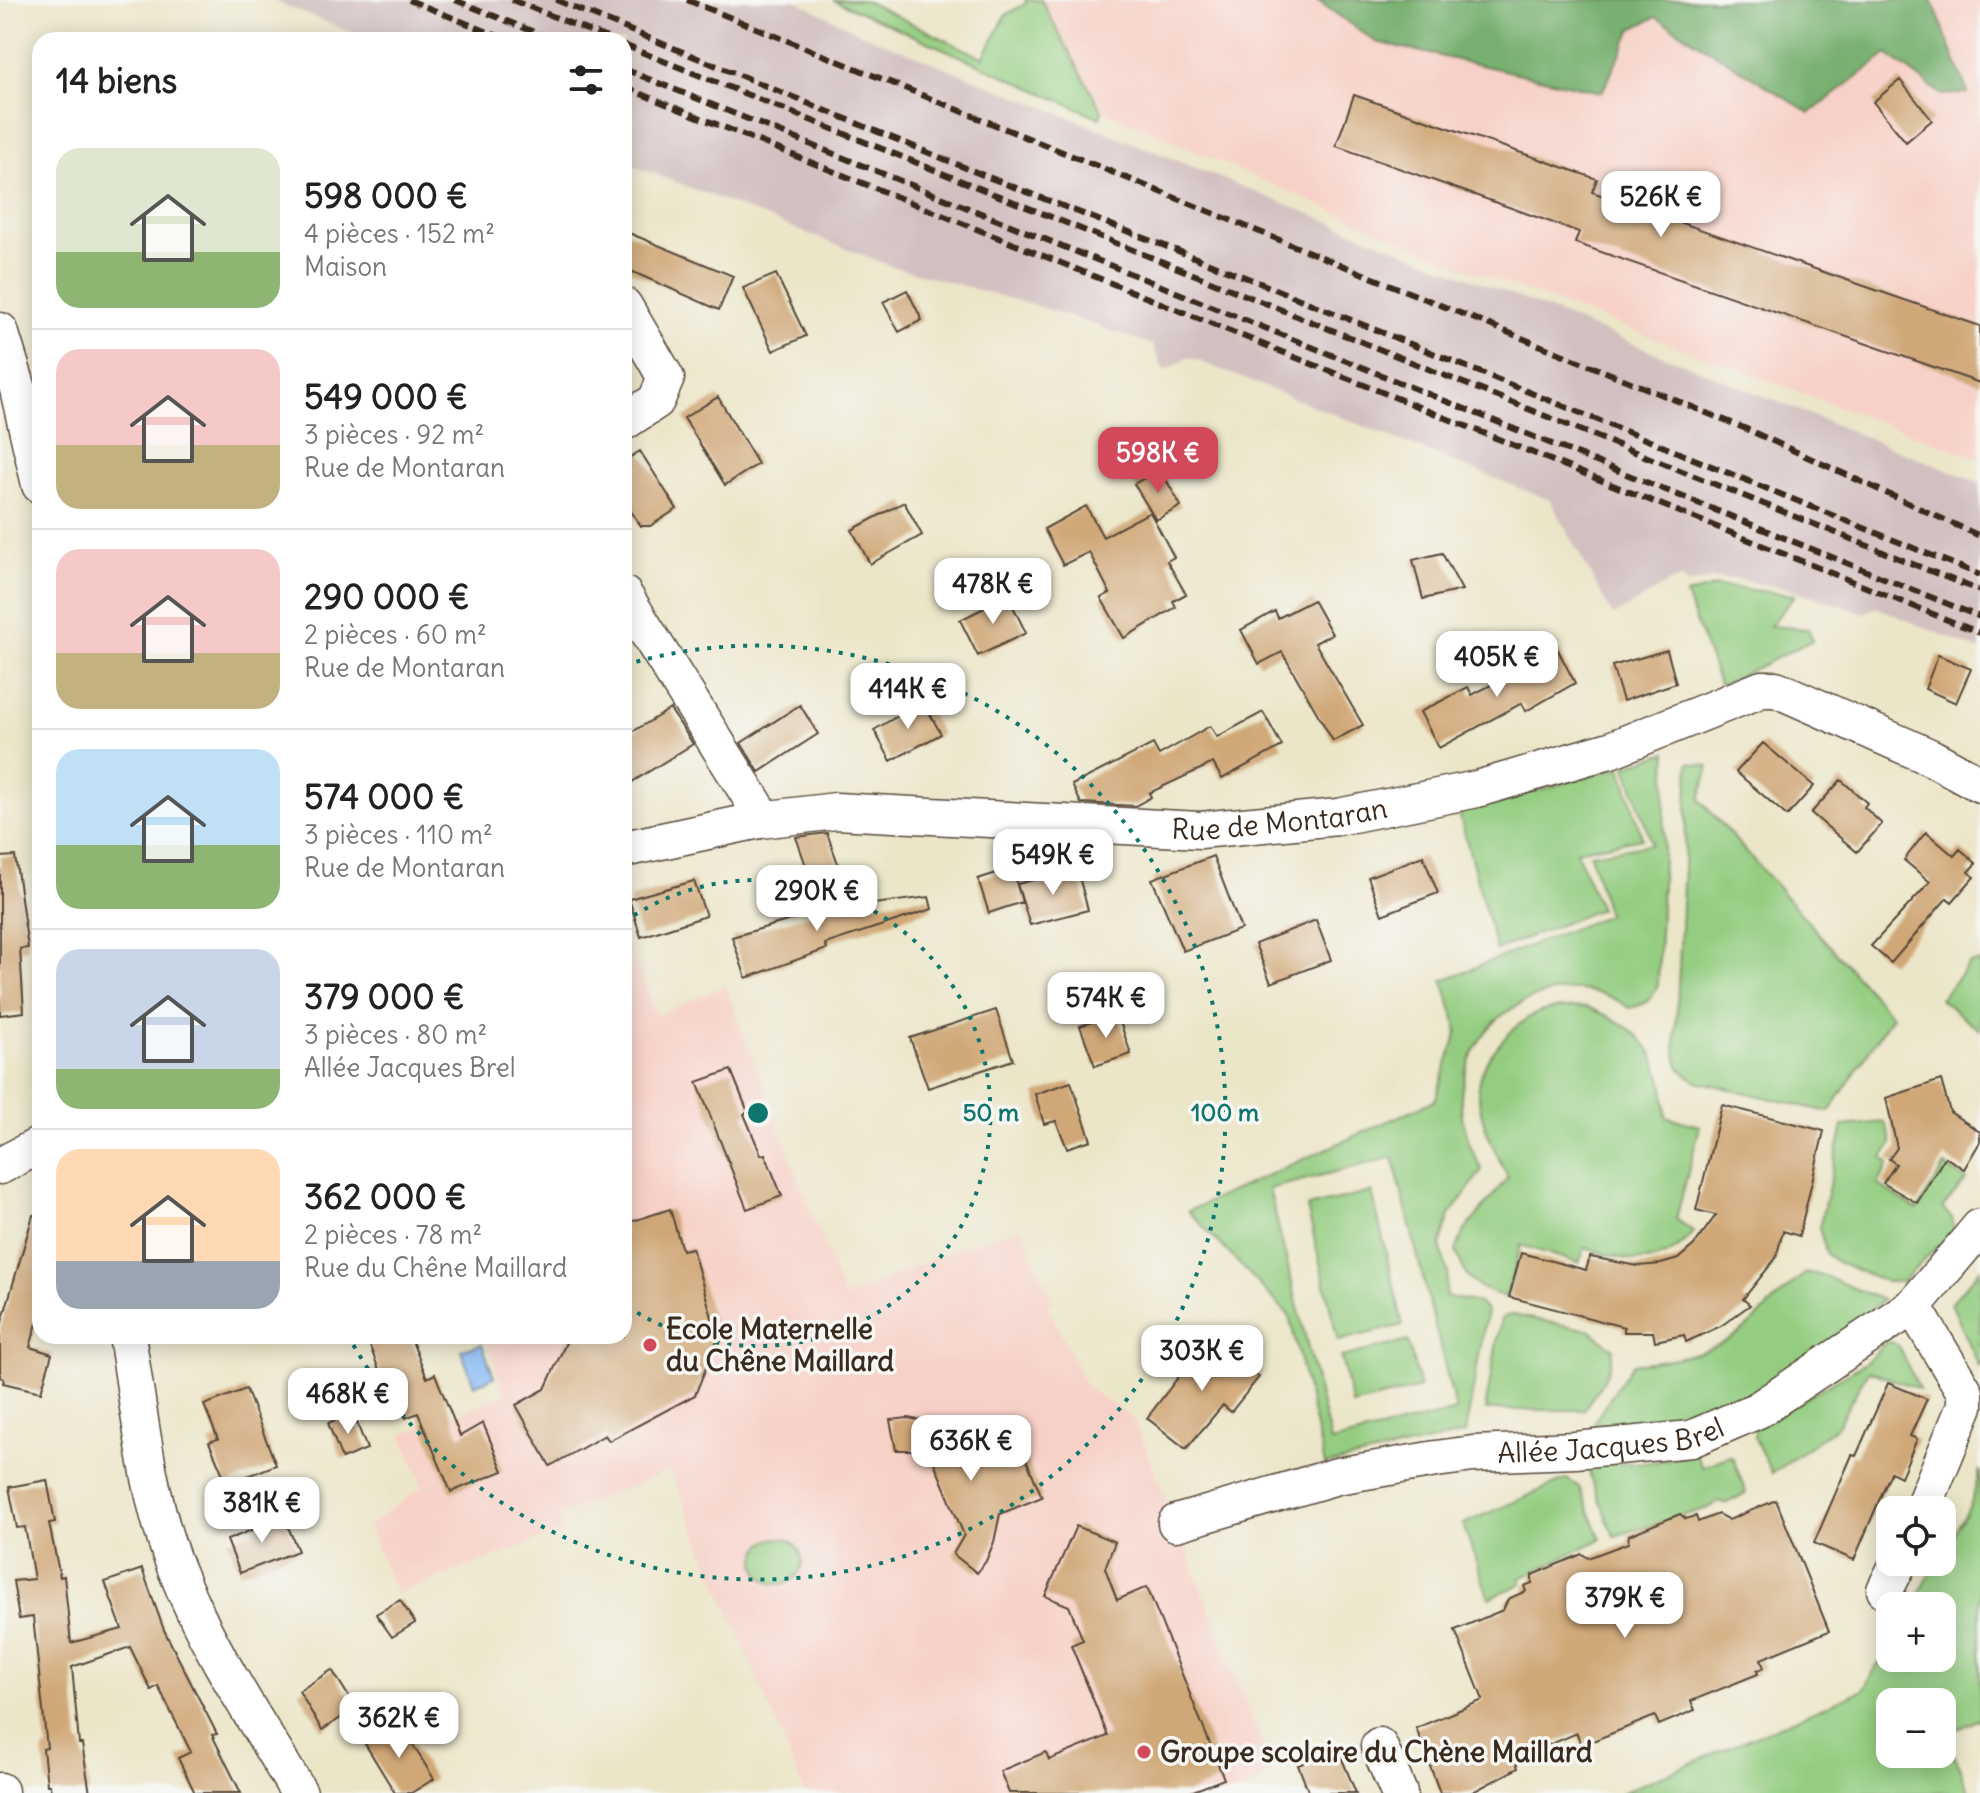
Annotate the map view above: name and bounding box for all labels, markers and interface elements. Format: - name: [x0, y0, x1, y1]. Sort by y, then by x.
- icon: filters: [564, 58, 608, 102]
- text: 14 biens: [56, 59, 177, 102]
- pin: 526K €: [1596, 171, 1726, 239]
- text: 598 000 €: [304, 174, 468, 217]
- icon: home: [120, 180, 216, 276]
- text: 526K €: [1619, 180, 1703, 213]
- text: 4 pièces · 152 m²: [304, 217, 495, 250]
- text: Maison: [304, 250, 387, 283]
- text: 549 000 €: [304, 375, 468, 418]
- icon: home: [120, 381, 216, 477]
- text: 3 pièces · 92 m²: [304, 418, 484, 451]
- pin: 598K €: [1093, 427, 1223, 495]
- text: 598K €: [1116, 436, 1200, 469]
- text: Rue de Montaran: [304, 451, 505, 484]
- pin: 478K €: [928, 558, 1058, 626]
- text: 478K €: [952, 567, 1034, 600]
- text: 290 000 €: [304, 575, 470, 618]
- icon: home: [120, 581, 216, 677]
- text: 2 pièces · 60 m²: [304, 618, 487, 651]
- pin: 405K €: [1432, 631, 1562, 699]
- text: 405K €: [1454, 640, 1540, 673]
- text: Rue de Montaran: [304, 651, 505, 684]
- pin: 414K €: [843, 663, 973, 731]
- text: 414K €: [868, 672, 948, 705]
- text: 574 000 €: [304, 775, 464, 818]
- icon: home: [120, 781, 216, 877]
- street label: Rue de Montaran: [1171, 790, 1390, 848]
- text: 3 pièces · 110 m²: [304, 818, 493, 851]
- pin: 549K €: [988, 829, 1118, 897]
- text: 549K €: [1011, 838, 1095, 871]
- text: Rue de Montaran: [304, 851, 505, 884]
- pin: 290K €: [752, 865, 882, 933]
- text: 290K €: [774, 874, 860, 907]
- pin: 574K €: [1041, 972, 1171, 1040]
- text: 379 000 €: [304, 975, 465, 1018]
- icon: home: [120, 981, 216, 1077]
- text: 574K €: [1065, 981, 1147, 1014]
- text: 3 pièces · 80 m²: [304, 1018, 487, 1051]
- text: Allée Jacques Brel: [304, 1051, 516, 1084]
- text: 50 m: [963, 1097, 1019, 1127]
- text: 100 m: [1191, 1097, 1259, 1127]
- centre of rings: [744, 1099, 772, 1127]
- text: 362 000 €: [304, 1175, 467, 1218]
- icon: home: [120, 1181, 216, 1277]
- text: 2 pièces · 78 m²: [304, 1218, 482, 1251]
- text: Rue du Chêne Maillard: [304, 1251, 567, 1284]
- place label: Ecole Maternelle du Chêne Maillard: [666, 1311, 895, 1379]
- pin: 303K €: [1137, 1325, 1267, 1393]
- text: 303K €: [1159, 1334, 1245, 1367]
- marker: Ecole Maternelle du Chêne Maillard: [641, 1336, 659, 1354]
- pin: 468K €: [283, 1368, 413, 1436]
- text: 468K €: [306, 1377, 390, 1410]
- street label: Allée Jacques Brel: [1497, 1409, 1729, 1471]
- pin: 636K €: [906, 1415, 1036, 1483]
- text: 636K €: [929, 1424, 1013, 1457]
- pin: 381K €: [197, 1477, 327, 1545]
- text: 381K €: [222, 1486, 302, 1519]
- map controls: [1876, 1496, 1956, 1768]
- button: locate: [1876, 1496, 1956, 1576]
- pin: 379K €: [1560, 1572, 1690, 1640]
- text: 379K €: [1584, 1581, 1666, 1614]
- button: +: [1876, 1592, 1956, 1672]
- button: −: [1876, 1688, 1956, 1768]
- pin: 362K €: [334, 1692, 464, 1760]
- text: 362K €: [358, 1701, 441, 1734]
- place label: Groupe scolaire du Chène Maillard: [1160, 1734, 1593, 1770]
- marker: Groupe scolaire du Chène Maillard: [1135, 1743, 1153, 1761]

